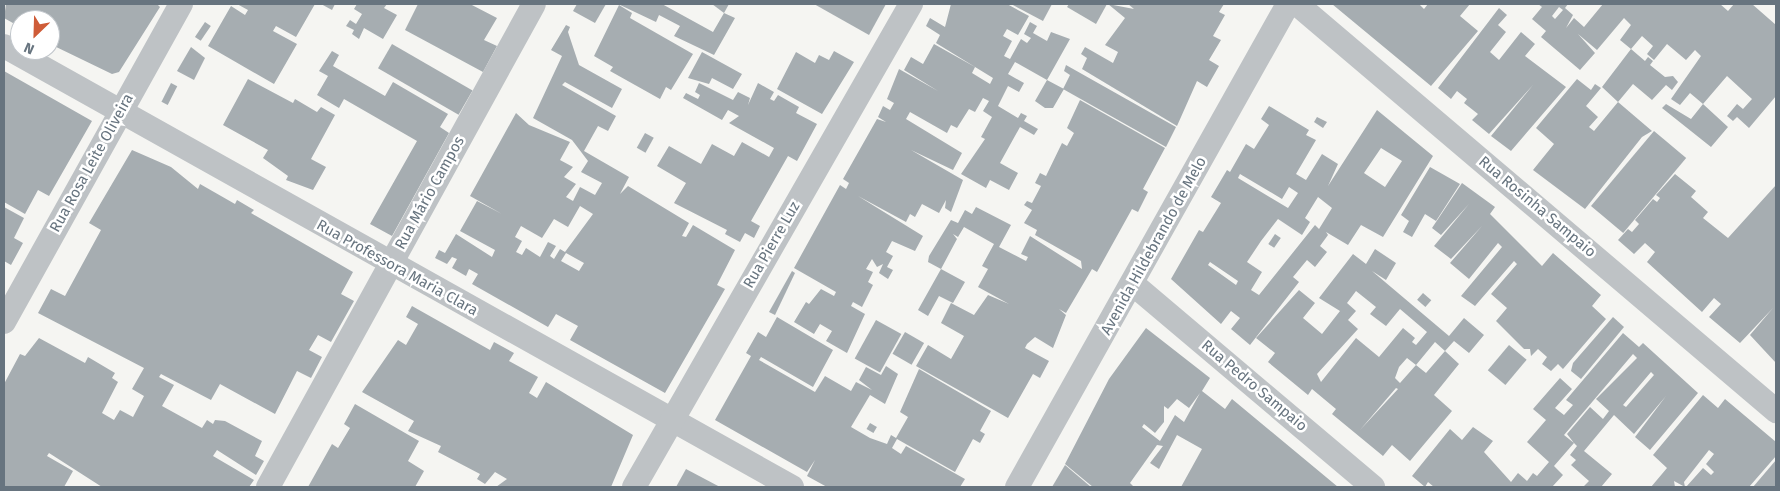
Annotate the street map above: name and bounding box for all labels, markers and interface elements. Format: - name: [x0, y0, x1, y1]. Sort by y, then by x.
- north arrow: [10, 10, 60, 60]
- text: N: [21, 39, 37, 58]
- street label: Rua Rosa Leite Oliveira: [46, 91, 138, 235]
- street label: Rua Mário Campos: [391, 133, 469, 253]
- street label: Rua Rosinha Sampaio: [1475, 153, 1599, 261]
- street label: Avenida Hildebrando de Melo: [1097, 154, 1211, 338]
- street label: Rua Pierre Luz: [740, 199, 804, 291]
- street label: Rua Professora Maria Clara: [313, 216, 481, 320]
- street label: Rua Pedro Sampaio: [1197, 337, 1311, 435]

